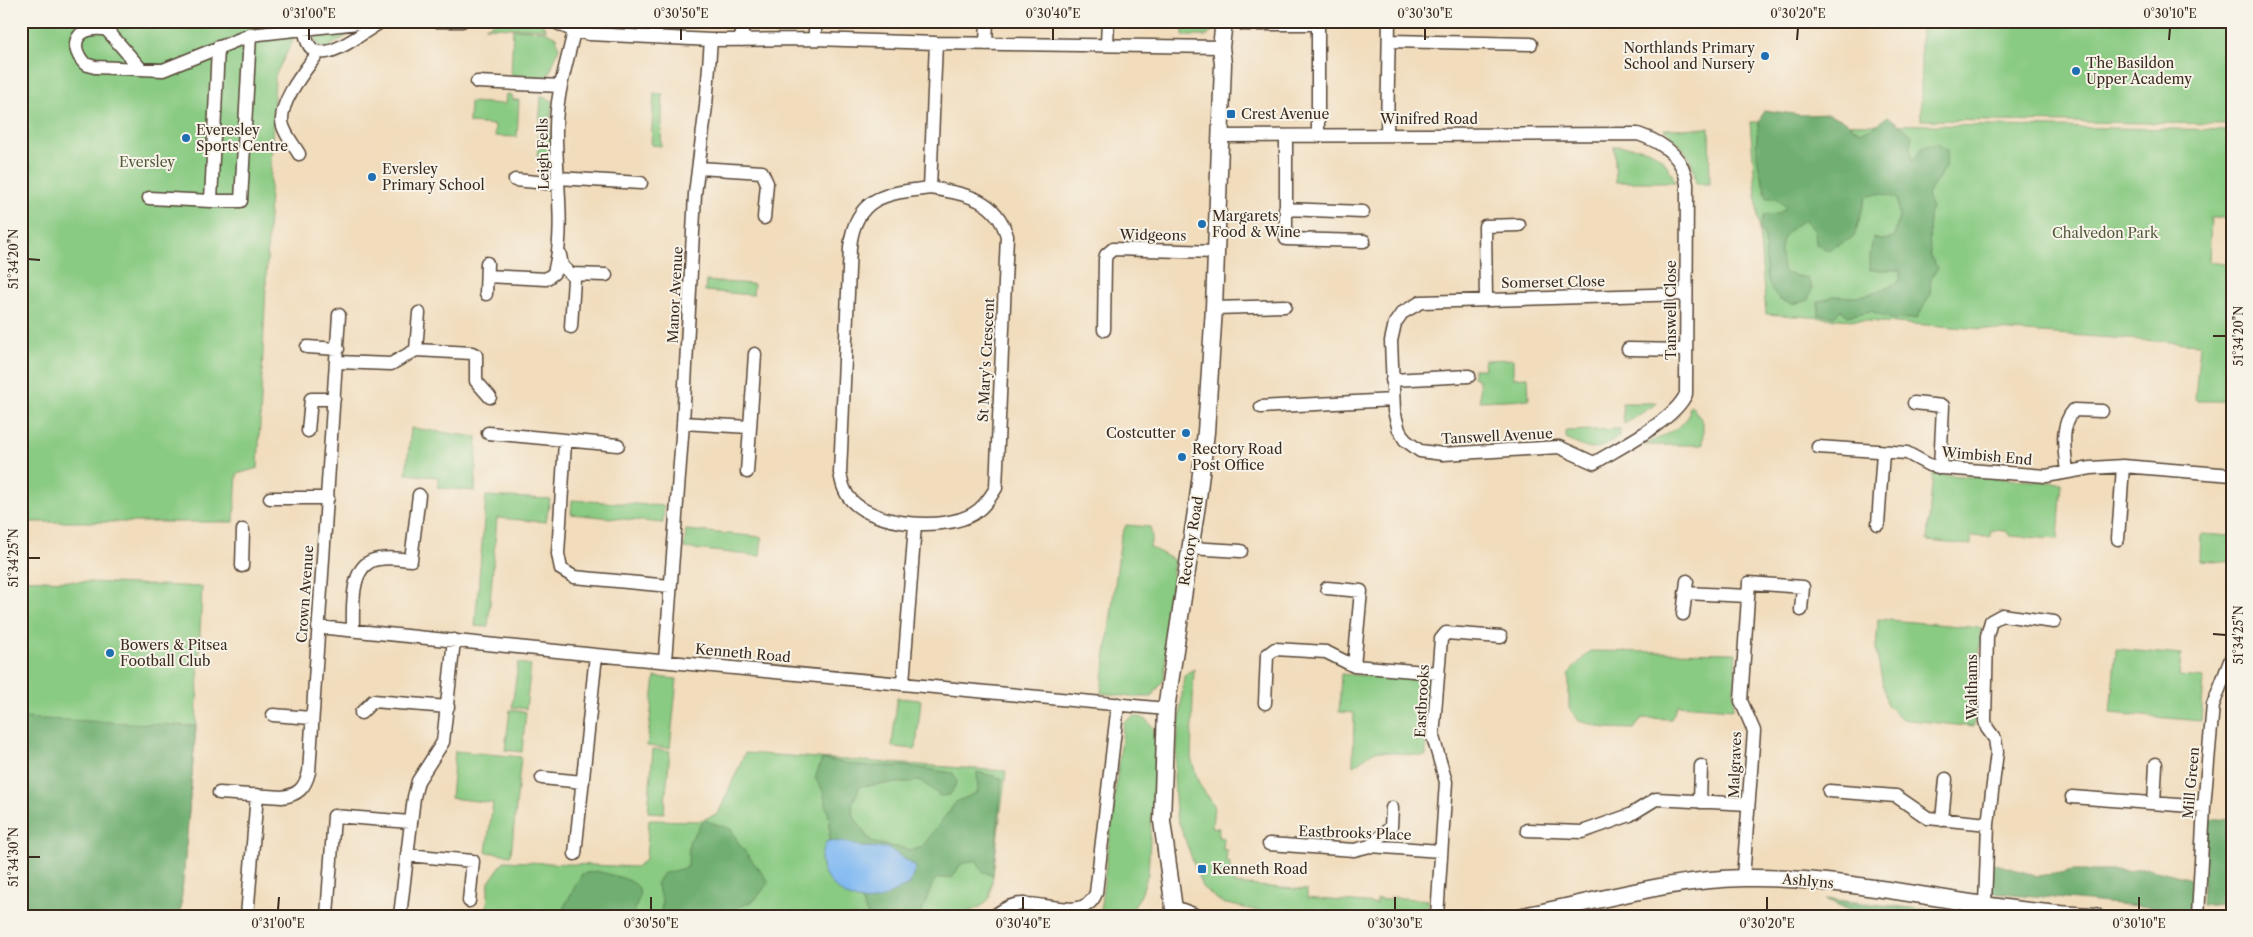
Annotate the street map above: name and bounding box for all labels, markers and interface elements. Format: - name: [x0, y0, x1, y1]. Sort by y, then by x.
- text: 0°31'00"E: [282, 6, 336, 21]
- text: 0°30'50"E: [653, 6, 709, 21]
- text: 0°30'40"E: [1025, 6, 1081, 21]
- text: 0°30'30"E: [1397, 6, 1453, 21]
- text: 0°30'20"E: [1770, 6, 1826, 21]
- text: 0°30'10"E: [2143, 6, 2197, 21]
- place label: Northlands Primary School and Nursery: [1623, 39, 1755, 73]
- marker: Northlands Primary School and Nursery: [1759, 50, 1771, 62]
- place label: The Basildon Upper Academy: [2086, 54, 2192, 88]
- marker: The Basildon Upper Academy: [2070, 65, 2082, 77]
- place label: Crest Avenue: [1241, 105, 1329, 123]
- marker: Crest Avenue: [1225, 108, 1237, 120]
- street label: Winifred Road: [1379, 110, 1478, 128]
- street label: Leigh Fells: [533, 118, 553, 190]
- place label: Everesley Sports Centre: [196, 121, 288, 155]
- marker: Everesley Sports Centre: [180, 132, 192, 144]
- park label: Eversley: [119, 153, 175, 171]
- place label: Eversley Primary School: [382, 160, 485, 194]
- marker: Eversley Primary School: [366, 171, 378, 183]
- place label: Margarets Food & Wine: [1212, 207, 1301, 241]
- marker: Margarets Food & Wine: [1196, 218, 1208, 230]
- park label: Chalvedon Park: [2052, 224, 2159, 242]
- street label: Widgeons: [1118, 225, 1187, 245]
- text: 51°34'20"N: [6, 229, 21, 289]
- street label: Manor Avenue: [663, 246, 687, 344]
- street label: Tanswell Close: [1662, 260, 1680, 360]
- street label: Somerset Close: [1501, 272, 1605, 292]
- street label: St Mary's Crescent: [974, 297, 998, 423]
- text: 51°34'20"N: [2231, 306, 2246, 366]
- place label: Costcutter: [1106, 424, 1176, 442]
- street label: Tanswell Avenue: [1441, 424, 1553, 448]
- marker: Costcutter: [1180, 427, 1192, 439]
- place label: Rectory Road Post Office: [1192, 440, 1283, 474]
- street label: Wimbish End: [1940, 443, 2034, 469]
- marker: Rectory Road Post Office: [1176, 451, 1188, 463]
- street label: Rectory Road: [1175, 494, 1207, 587]
- text: 51°34'25"N: [6, 528, 21, 588]
- street label: Crown Avenue: [293, 544, 317, 644]
- text: 51°34'25"N: [2231, 605, 2246, 665]
- place label: Bowers & Pitsea Football Club: [120, 636, 228, 670]
- street label: Kenneth Road: [694, 640, 792, 666]
- marker: Bowers & Pitsea Football Club: [104, 647, 116, 659]
- street label: Walthams: [1963, 654, 1981, 721]
- street label: Eastbrooks: [1411, 664, 1433, 738]
- street label: Malgraves: [1725, 731, 1745, 799]
- street label: Mill Green: [2179, 746, 2203, 820]
- street label: Eastbrooks Place: [1298, 822, 1412, 844]
- text: 51°34'30"N: [6, 827, 21, 887]
- place label: Kenneth Road: [1212, 860, 1308, 878]
- marker: Kenneth Road: [1196, 863, 1208, 875]
- street label: Ashlyns: [1780, 870, 1835, 892]
- text: 0°31'00"E: [251, 916, 305, 931]
- text: 0°30'50"E: [623, 916, 679, 931]
- text: 0°30'40"E: [995, 916, 1051, 931]
- text: 0°30'30"E: [1367, 916, 1423, 931]
- text: 0°30'20"E: [1739, 916, 1795, 931]
- text: 0°30'10"E: [2112, 916, 2166, 931]

